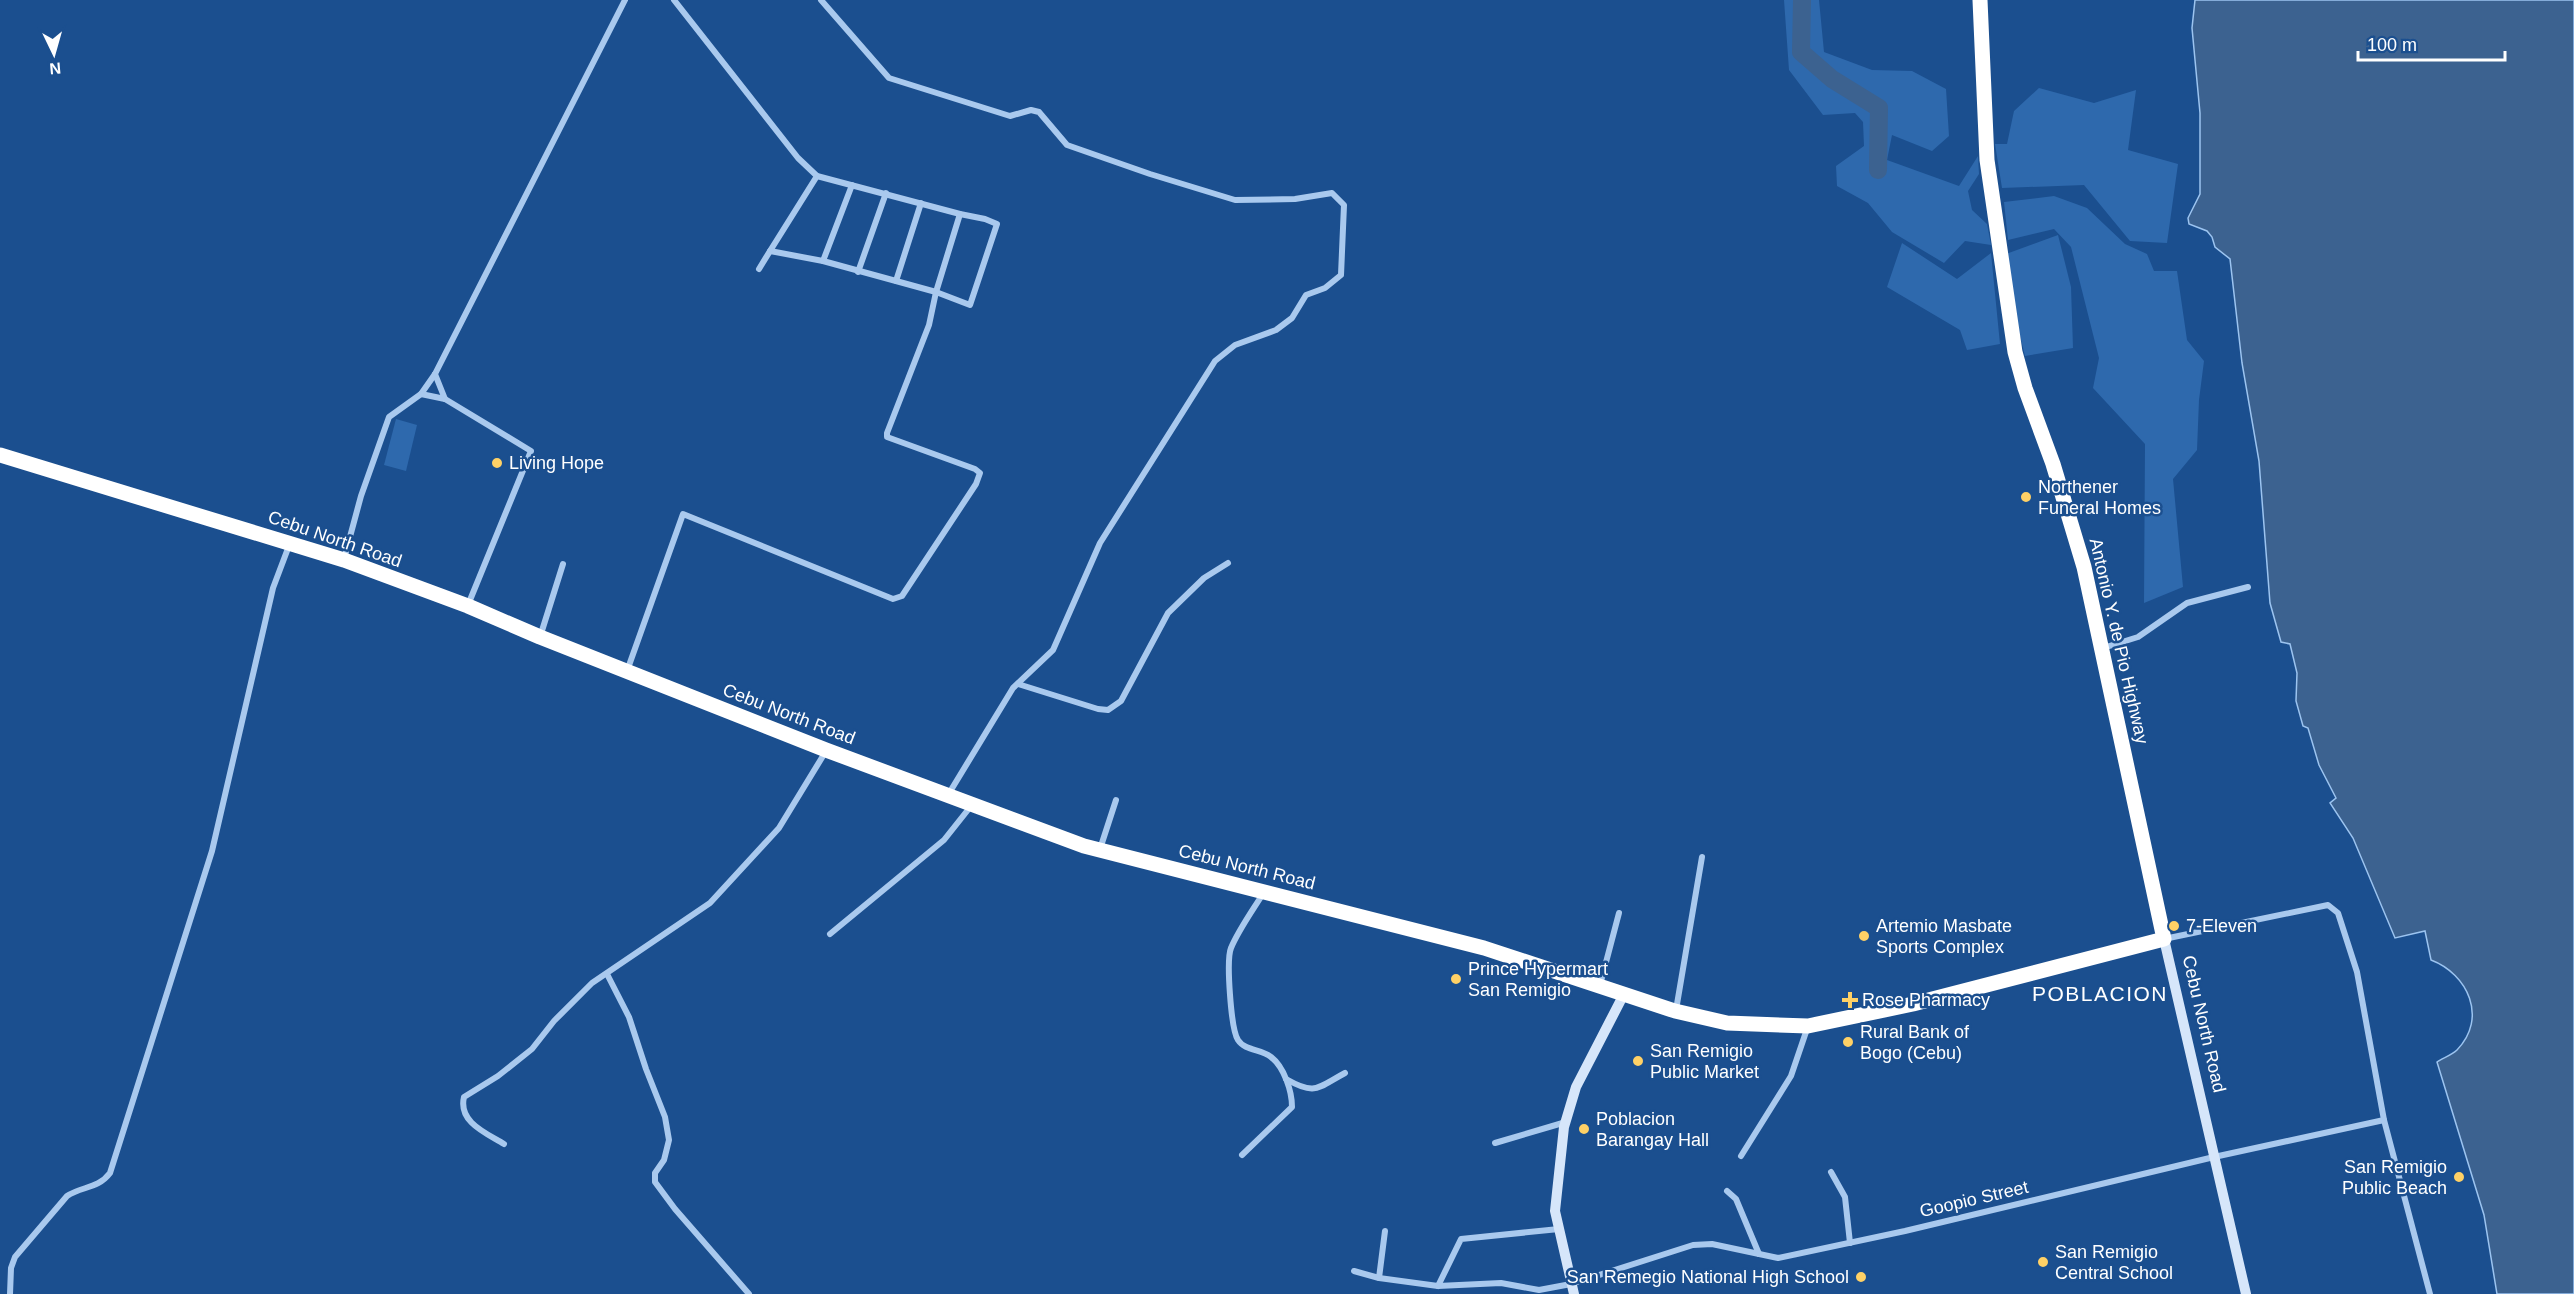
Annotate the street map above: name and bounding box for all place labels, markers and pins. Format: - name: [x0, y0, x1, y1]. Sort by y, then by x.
- place label: Living Hope: [509, 453, 604, 473]
- marker: Living Hope: [490, 456, 504, 470]
- place label: Northener Funeral Homes: [2038, 477, 2161, 518]
- marker: Northener Funeral Homes: [2019, 490, 2033, 504]
- place label: Artemio Masbate Sports Complex: [1876, 916, 2012, 957]
- place label: 7-Eleven: [2186, 916, 2257, 936]
- marker: 7-Eleven: [2167, 919, 2181, 933]
- marker: Artemio Masbate Sports Complex: [1857, 929, 1871, 943]
- place label: Prince Hypermart San Remigio: [1468, 959, 1608, 1000]
- marker: Prince Hypermart San Remigio: [1449, 972, 1463, 986]
- place label: Rose Pharmacy: [1862, 990, 1990, 1010]
- marker: Rose Pharmacy: [1843, 993, 1857, 1007]
- place label: Rural Bank of Bogo (Cebu): [1860, 1022, 1970, 1063]
- marker: Rural Bank of Bogo (Cebu): [1841, 1035, 1855, 1049]
- place label: San Remigio Public Market: [1650, 1041, 1759, 1082]
- marker: San Remigio Public Market: [1631, 1054, 1645, 1068]
- place label: Poblacion Barangay Hall: [1596, 1109, 1709, 1150]
- marker: Poblacion Barangay Hall: [1577, 1122, 1591, 1136]
- place label: San Remigio Public Beach: [2342, 1157, 2447, 1198]
- marker: San Remigio Public Beach: [2452, 1170, 2466, 1184]
- place label: San Remigio Central School: [2055, 1242, 2173, 1283]
- marker: San Remigio Central School: [2036, 1255, 2050, 1269]
- place label: San Remegio National High School: [1567, 1267, 1849, 1287]
- marker: San Remegio National High School: [1854, 1270, 1868, 1284]

